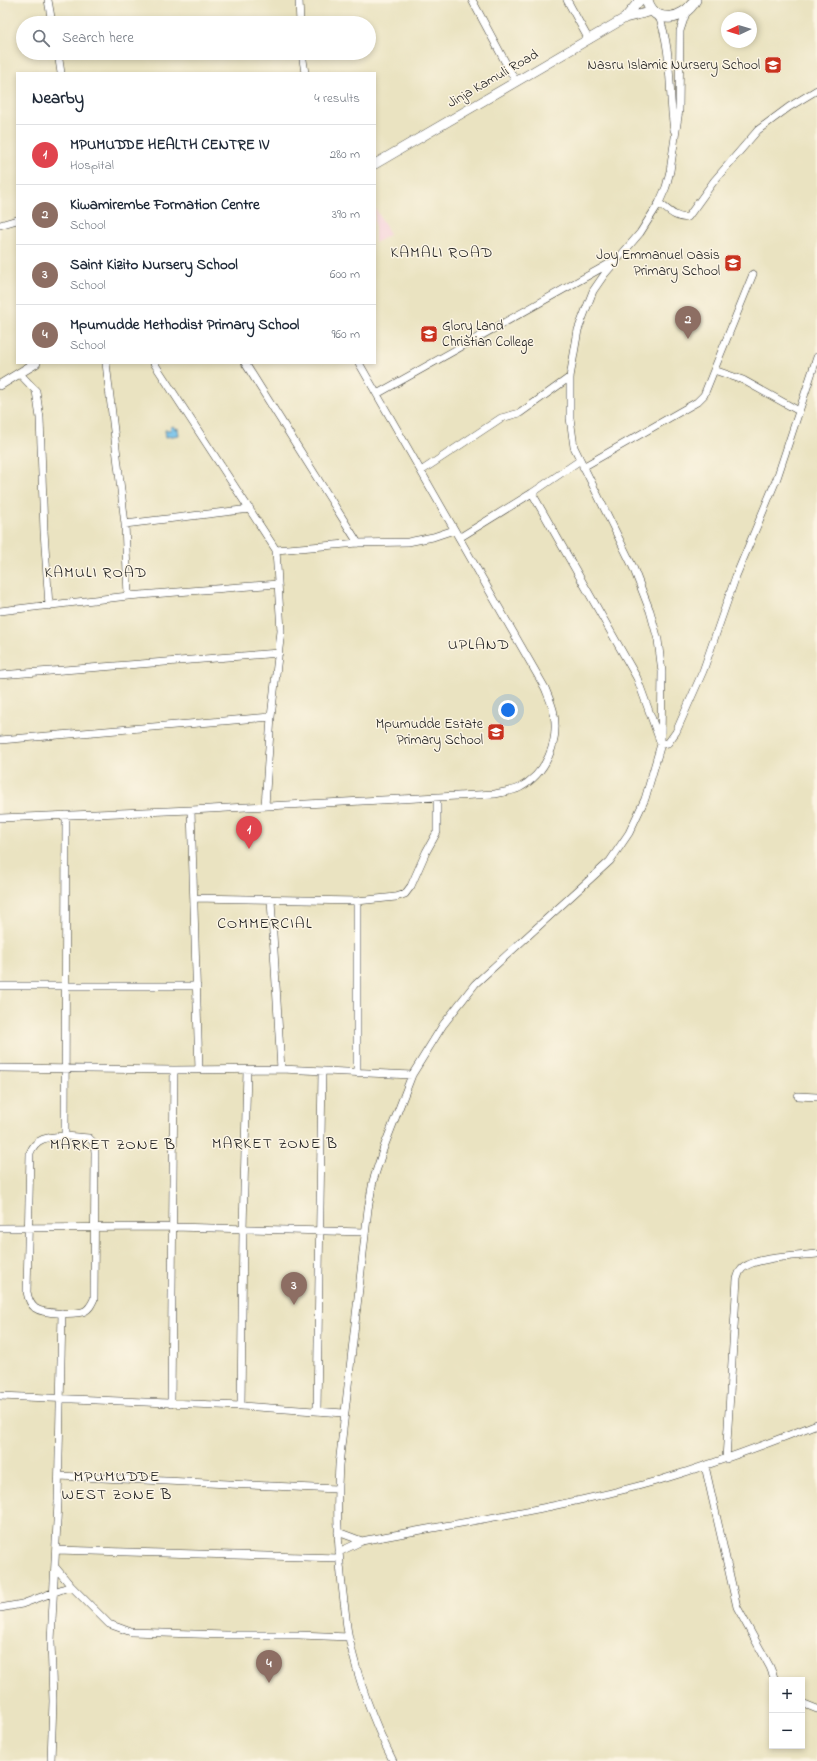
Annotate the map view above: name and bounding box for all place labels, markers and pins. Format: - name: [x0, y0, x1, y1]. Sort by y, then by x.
- place label: Nasru Islamic Nursery School: [588, 55, 760, 77]
- school or university icon: Nasru Islamic Nursery School: [763, 55, 783, 75]
- place label: Joy Emmanuel Oasis Primary School: [596, 245, 720, 283]
- school or university icon: Joy Emmanuel Oasis Primary School: [723, 253, 743, 273]
- pin: 2: [675, 306, 701, 339]
- place label: Glory Land Christian College: [442, 316, 534, 354]
- school or university icon: Glory Land Christian College: [419, 324, 439, 344]
- place label: Mpumudde Estate Primary School: [376, 714, 484, 752]
- school or university icon: Mpumudde Estate Primary School: [486, 722, 506, 742]
- pin: 1: [236, 816, 262, 849]
- pin: 3: [281, 1272, 307, 1305]
- pin: 4: [256, 1650, 282, 1683]

